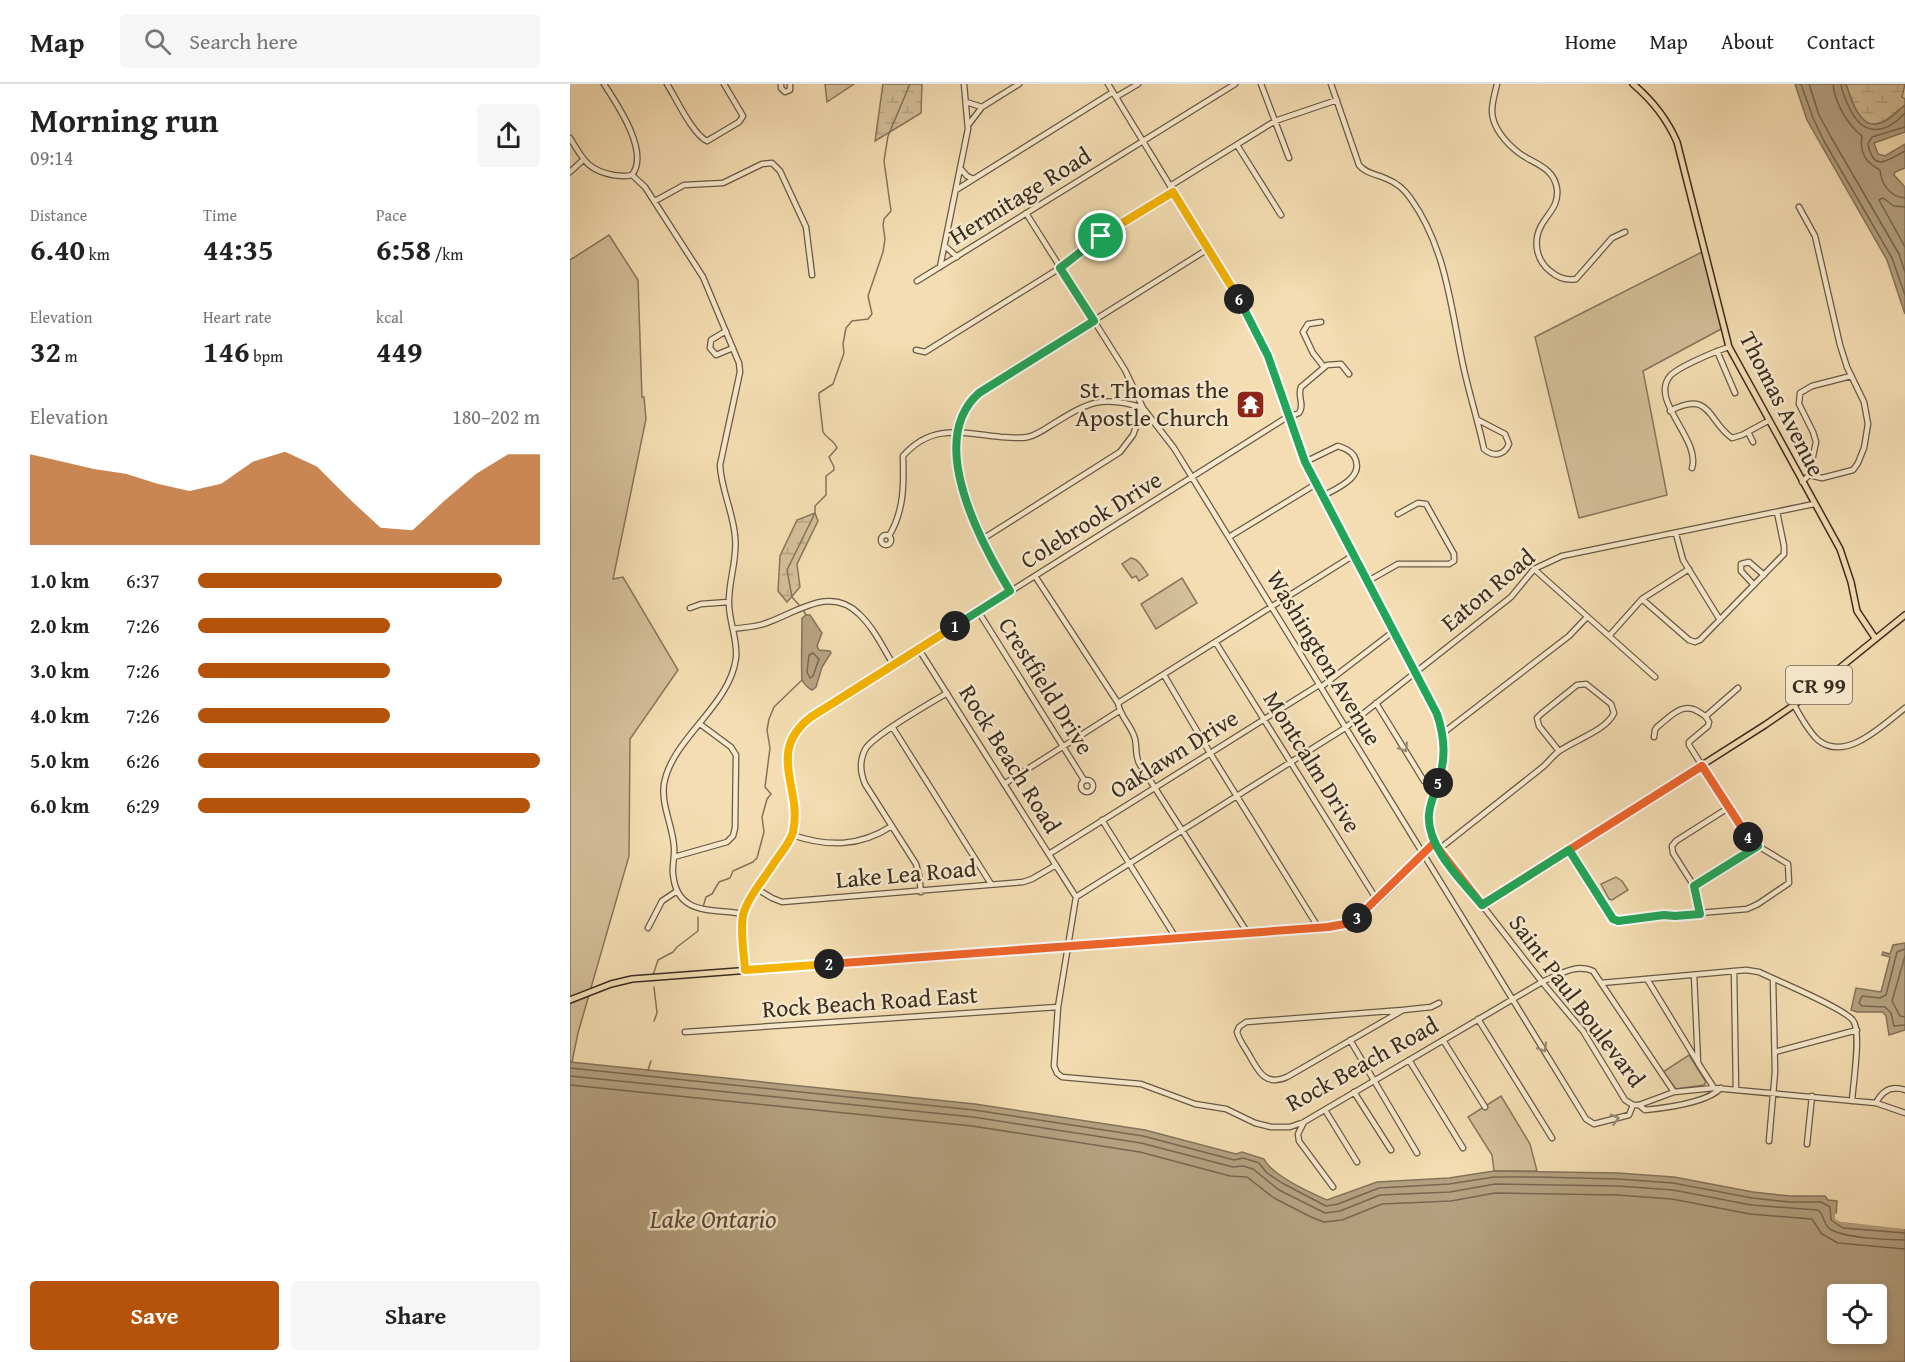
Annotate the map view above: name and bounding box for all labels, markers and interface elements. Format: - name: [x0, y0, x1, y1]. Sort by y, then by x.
- search box: [120, 14, 540, 68]
- text: Map: [30, 21, 84, 62]
- icon: search: [141, 25, 174, 58]
- text: Search here: [189, 25, 298, 57]
- text: Home: [1565, 26, 1616, 57]
- text: Map: [1649, 26, 1688, 57]
- text: About: [1721, 26, 1774, 57]
- text: Contact: [1807, 26, 1875, 57]
- text: Morning run: [30, 96, 219, 144]
- button: share: [477, 104, 540, 167]
- street label: Hermitage Road: [942, 138, 1098, 253]
- text: 09:14: [30, 143, 73, 172]
- text: Distance: [30, 203, 87, 227]
- text: Time: [203, 203, 237, 227]
- text: Pace: [376, 203, 407, 227]
- pin: [1075, 210, 1126, 261]
- icon: arrive: [1084, 219, 1117, 252]
- text: 6.40: [30, 227, 85, 271]
- text: 44:35: [203, 227, 274, 271]
- text: 6:58: [376, 227, 431, 271]
- text: km: [85, 242, 110, 266]
- text: /km: [431, 242, 463, 266]
- pin: 6: [1224, 284, 1254, 314]
- text: 6: [1235, 287, 1243, 311]
- text: Elevation: [30, 305, 93, 329]
- text: Heart rate: [203, 305, 272, 329]
- text: kcal: [376, 305, 403, 329]
- street label: Thomas Avenue: [1731, 325, 1834, 482]
- text: 32: [30, 329, 61, 373]
- text: 146: [203, 329, 250, 373]
- text: 449: [376, 329, 423, 373]
- text: m: [61, 344, 78, 368]
- text: bpm: [250, 344, 283, 368]
- place label: St. Thomas the Apostle Church: [1075, 372, 1230, 435]
- temple icon: St. Thomas the Apostle Church: [1234, 388, 1266, 420]
- text: Elevation: [30, 402, 108, 431]
- text: 180–202 m: [452, 402, 540, 431]
- street label: Colebrook Drive: [1013, 462, 1168, 577]
- street label: Eaton Road: [1433, 540, 1542, 639]
- street label: Washington Avenue: [1258, 563, 1391, 752]
- text: 1.0 km: [30, 566, 89, 595]
- text: 6:37: [126, 566, 160, 595]
- street label: Crestfield Drive: [990, 610, 1103, 761]
- text: 2.0 km: [30, 611, 89, 640]
- text: 7:26: [126, 611, 160, 640]
- pin: 1: [940, 611, 970, 641]
- text: 1: [951, 614, 959, 638]
- text: 3.0 km: [30, 656, 89, 685]
- text: 7:26: [126, 656, 160, 685]
- road number: CR 99: [1786, 666, 1852, 704]
- street label: Rock Beach Road: [951, 678, 1070, 840]
- street label: Montcalm Drive: [1255, 684, 1370, 839]
- street label: Oaklawn Drive: [1103, 700, 1245, 807]
- text: 4.0 km: [30, 701, 89, 730]
- text: 7:26: [126, 701, 160, 730]
- one-way arrow: [1396, 742, 1408, 752]
- text: 5.0 km: [30, 746, 89, 775]
- text: 6:26: [126, 746, 160, 775]
- pin: 5: [1423, 768, 1453, 798]
- text: 5: [1434, 771, 1442, 795]
- text: 6.0 km: [30, 791, 89, 820]
- text: 6:29: [126, 791, 160, 820]
- pin: 4: [1733, 822, 1763, 852]
- text: 4: [1744, 825, 1752, 849]
- street label: Lake Lea Road: [834, 850, 978, 897]
- pin: 3: [1342, 903, 1372, 933]
- text: 3: [1353, 906, 1361, 930]
- street label: Saint Paul Boulevard: [1501, 907, 1654, 1095]
- pin: 2: [814, 949, 844, 979]
- text: 2: [825, 952, 833, 976]
- street label: Rock Beach Road East: [761, 976, 979, 1026]
- street label: Rock Beach Road: [1279, 1007, 1444, 1120]
- one-way arrow: [1536, 1042, 1547, 1052]
- one-way arrow: [1610, 1113, 1620, 1126]
- water label: Lake Ontario: [649, 1199, 776, 1238]
- button: Save: [30, 1281, 279, 1350]
- button: Share: [291, 1281, 540, 1350]
- map controls: [1827, 1284, 1887, 1344]
- button: locate: [1827, 1284, 1887, 1344]

